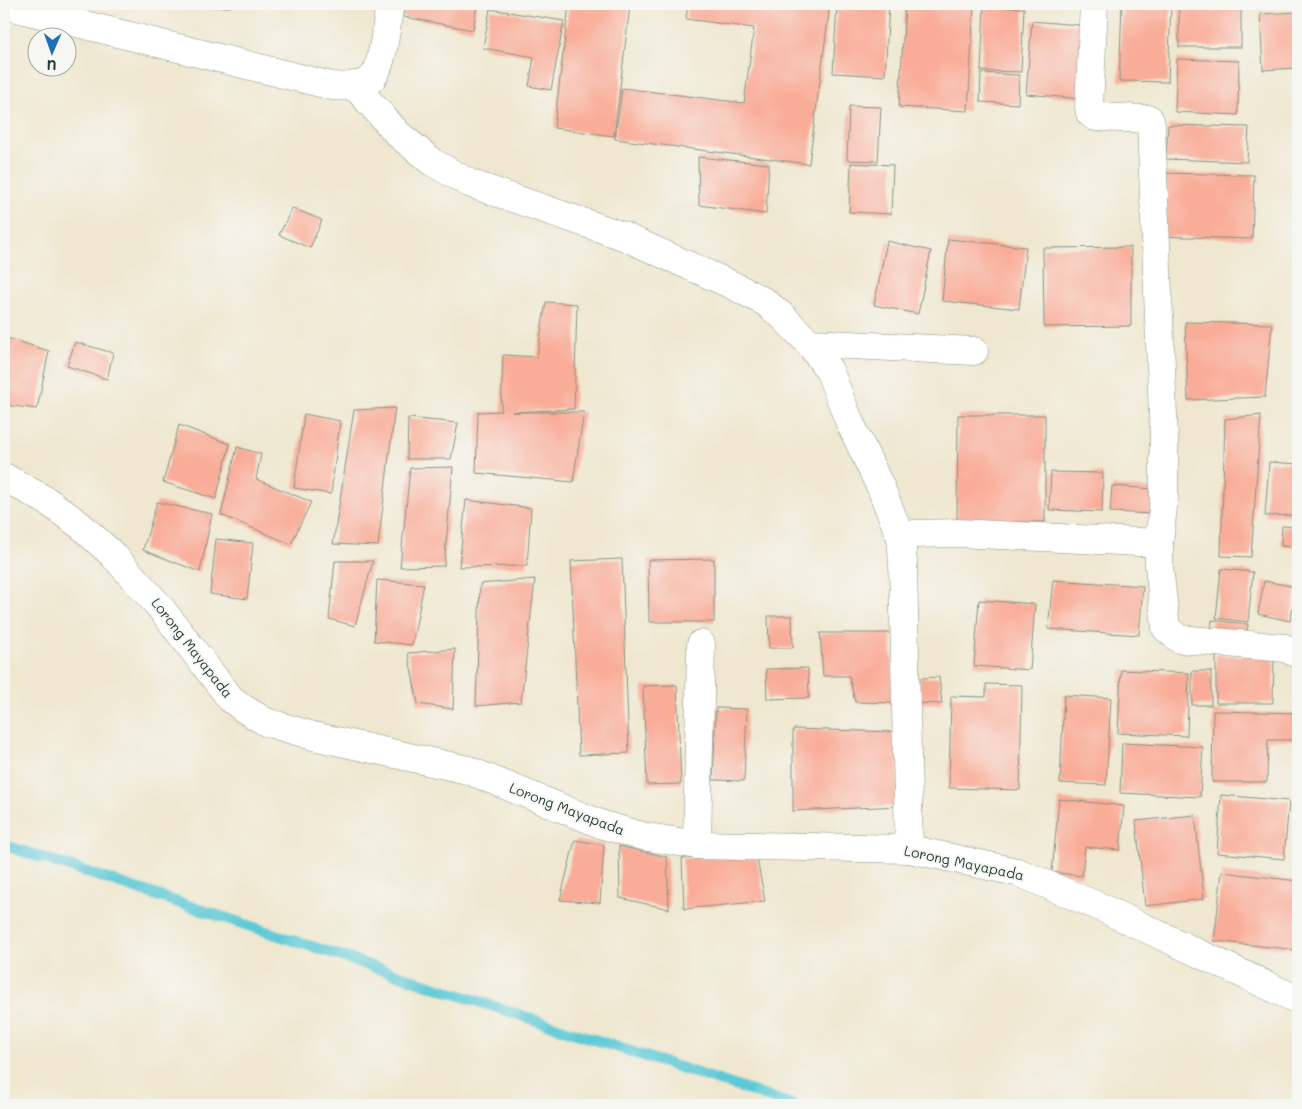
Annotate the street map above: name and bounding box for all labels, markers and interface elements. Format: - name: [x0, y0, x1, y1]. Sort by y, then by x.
- north arrow: [28, 28, 78, 78]
- text: U: [46, 56, 57, 75]
- street label: Lorong Mayapada: [147, 594, 238, 702]
- street label: Lorong Mayapada: [507, 778, 628, 839]
- street label: Lorong Mayapada: [902, 841, 1026, 885]

